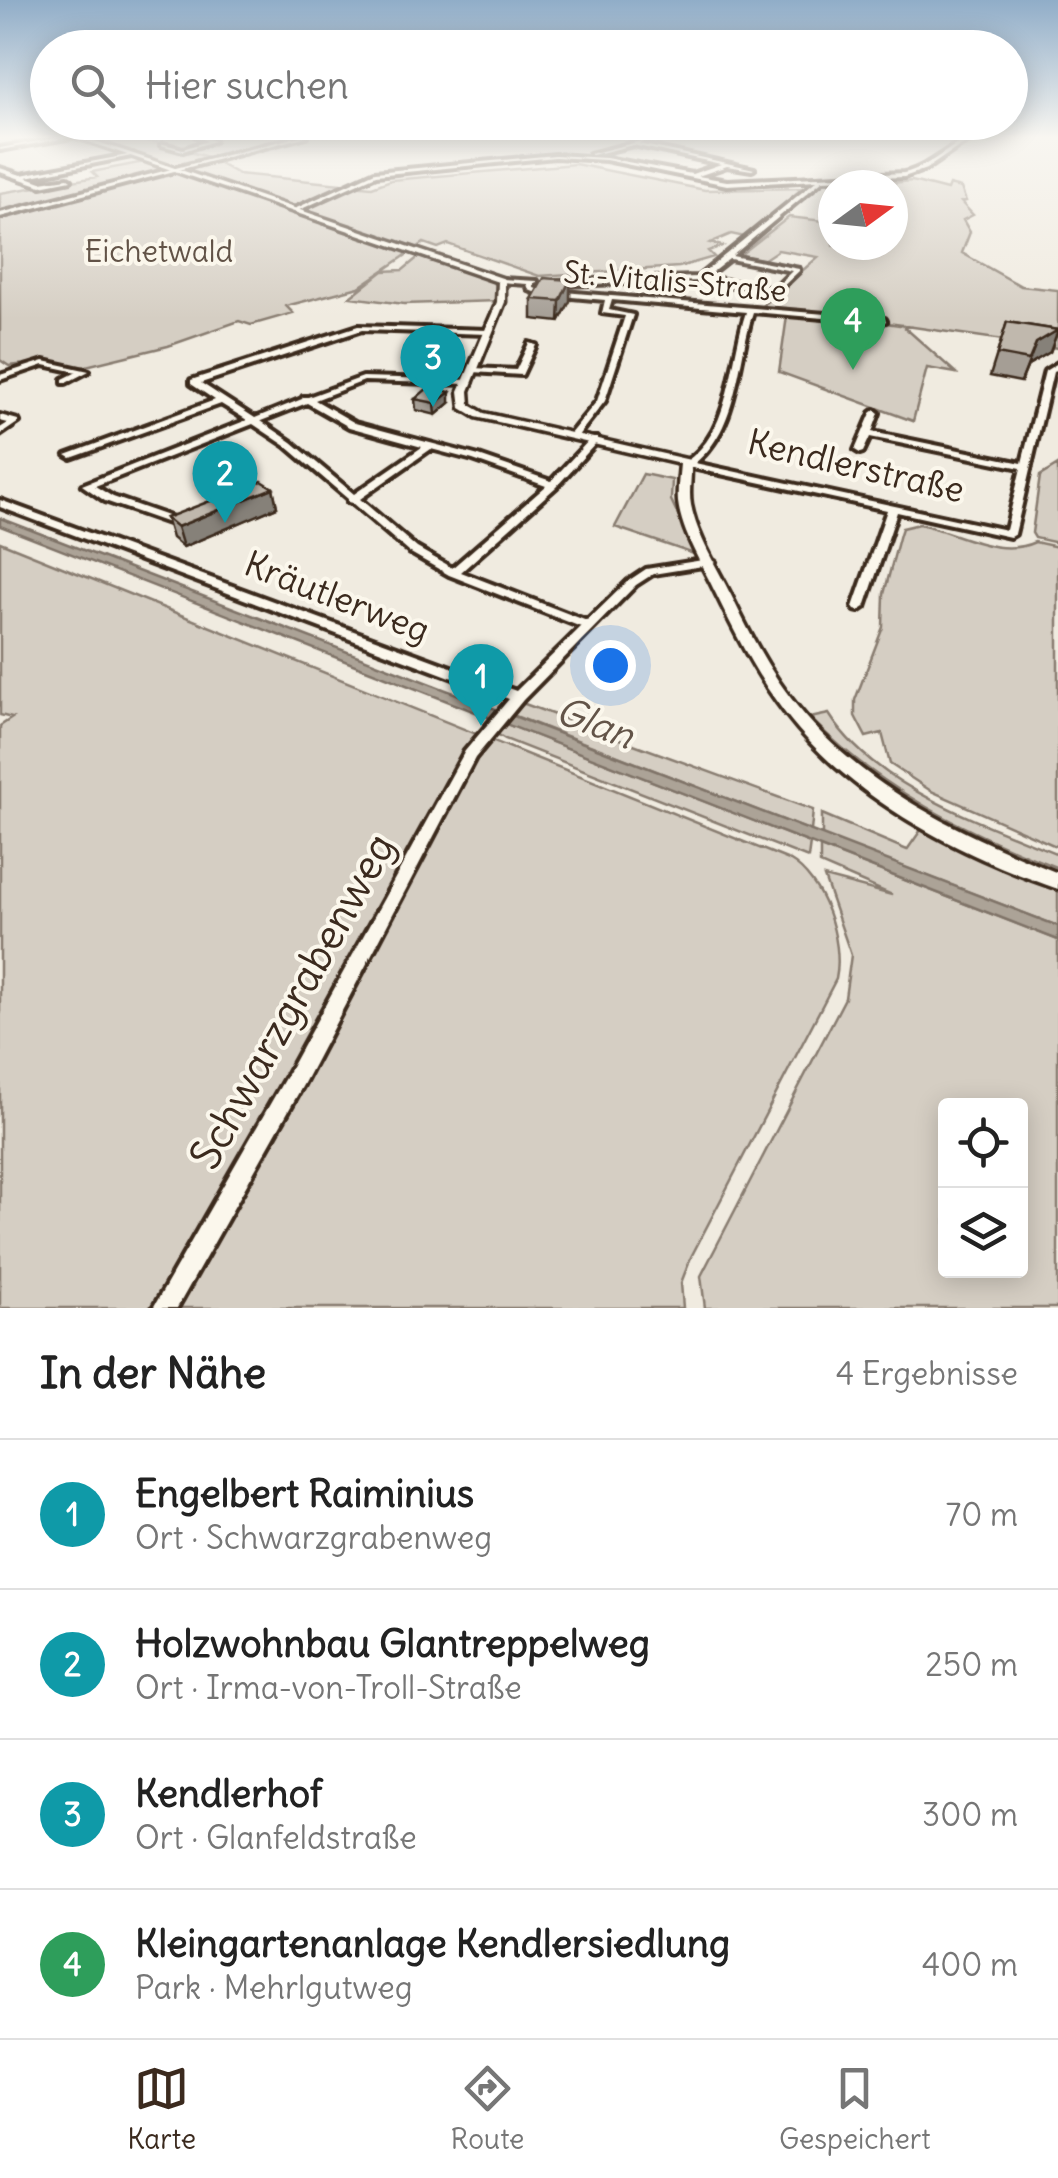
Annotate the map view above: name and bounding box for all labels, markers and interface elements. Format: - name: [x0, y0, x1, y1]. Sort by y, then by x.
- search box: [30, 30, 1028, 140]
- icon: search: [65, 58, 120, 113]
- text: Hier suchen: [145, 62, 349, 109]
- north arrow: [818, 170, 908, 260]
- park label: Eichetwald: [85, 232, 233, 270]
- street label: St.-Vitalis-Straße: [562, 252, 788, 310]
- pin: 4: [820, 288, 886, 370]
- pin: 3: [400, 324, 466, 407]
- street label: Kendlerstraße: [744, 419, 969, 511]
- pin: 2: [192, 440, 258, 523]
- street label: Kräutlerweg: [239, 541, 436, 651]
- your location: [585, 640, 636, 691]
- pin: 1: [448, 644, 514, 726]
- water label: Glan: [550, 686, 642, 759]
- street label: Schwarzgrabenweg: [178, 824, 406, 1178]
- map controls: [938, 1098, 1028, 1278]
- button: locate: [938, 1098, 1028, 1188]
- button: layers: [938, 1188, 1028, 1278]
- text: In der Nähe: [40, 1347, 266, 1399]
- text: 4 Ergebnisse: [836, 1353, 1018, 1394]
- text: Engelbert Raiminius: [135, 1470, 474, 1517]
- text: 1: [66, 1494, 79, 1535]
- text: 70 m: [946, 1494, 1018, 1535]
- text: Ort · Schwarzgrabenweg: [135, 1517, 492, 1558]
- text: Holzwohnbau Glantreppelweg: [135, 1620, 650, 1667]
- text: 2: [64, 1644, 81, 1685]
- text: 250 m: [925, 1644, 1018, 1685]
- text: Ort · Irma-von-Troll-Straße: [135, 1667, 522, 1708]
- text: Kendlerhof: [135, 1770, 322, 1817]
- text: 3: [63, 1794, 82, 1835]
- text: 300 m: [922, 1794, 1018, 1835]
- text: Ort · Glanfeldstraße: [135, 1817, 417, 1858]
- text: Kleingartenanlage Kendlersiedlung: [135, 1920, 730, 1967]
- text: 4: [63, 1944, 82, 1985]
- text: 400 m: [922, 1944, 1018, 1985]
- text: Park · Mehrlgutweg: [135, 1967, 413, 2008]
- tab: Karte: [127, 2061, 196, 2157]
- tab: Route: [451, 2061, 524, 2157]
- tab: Gespeichert: [779, 2061, 931, 2157]

